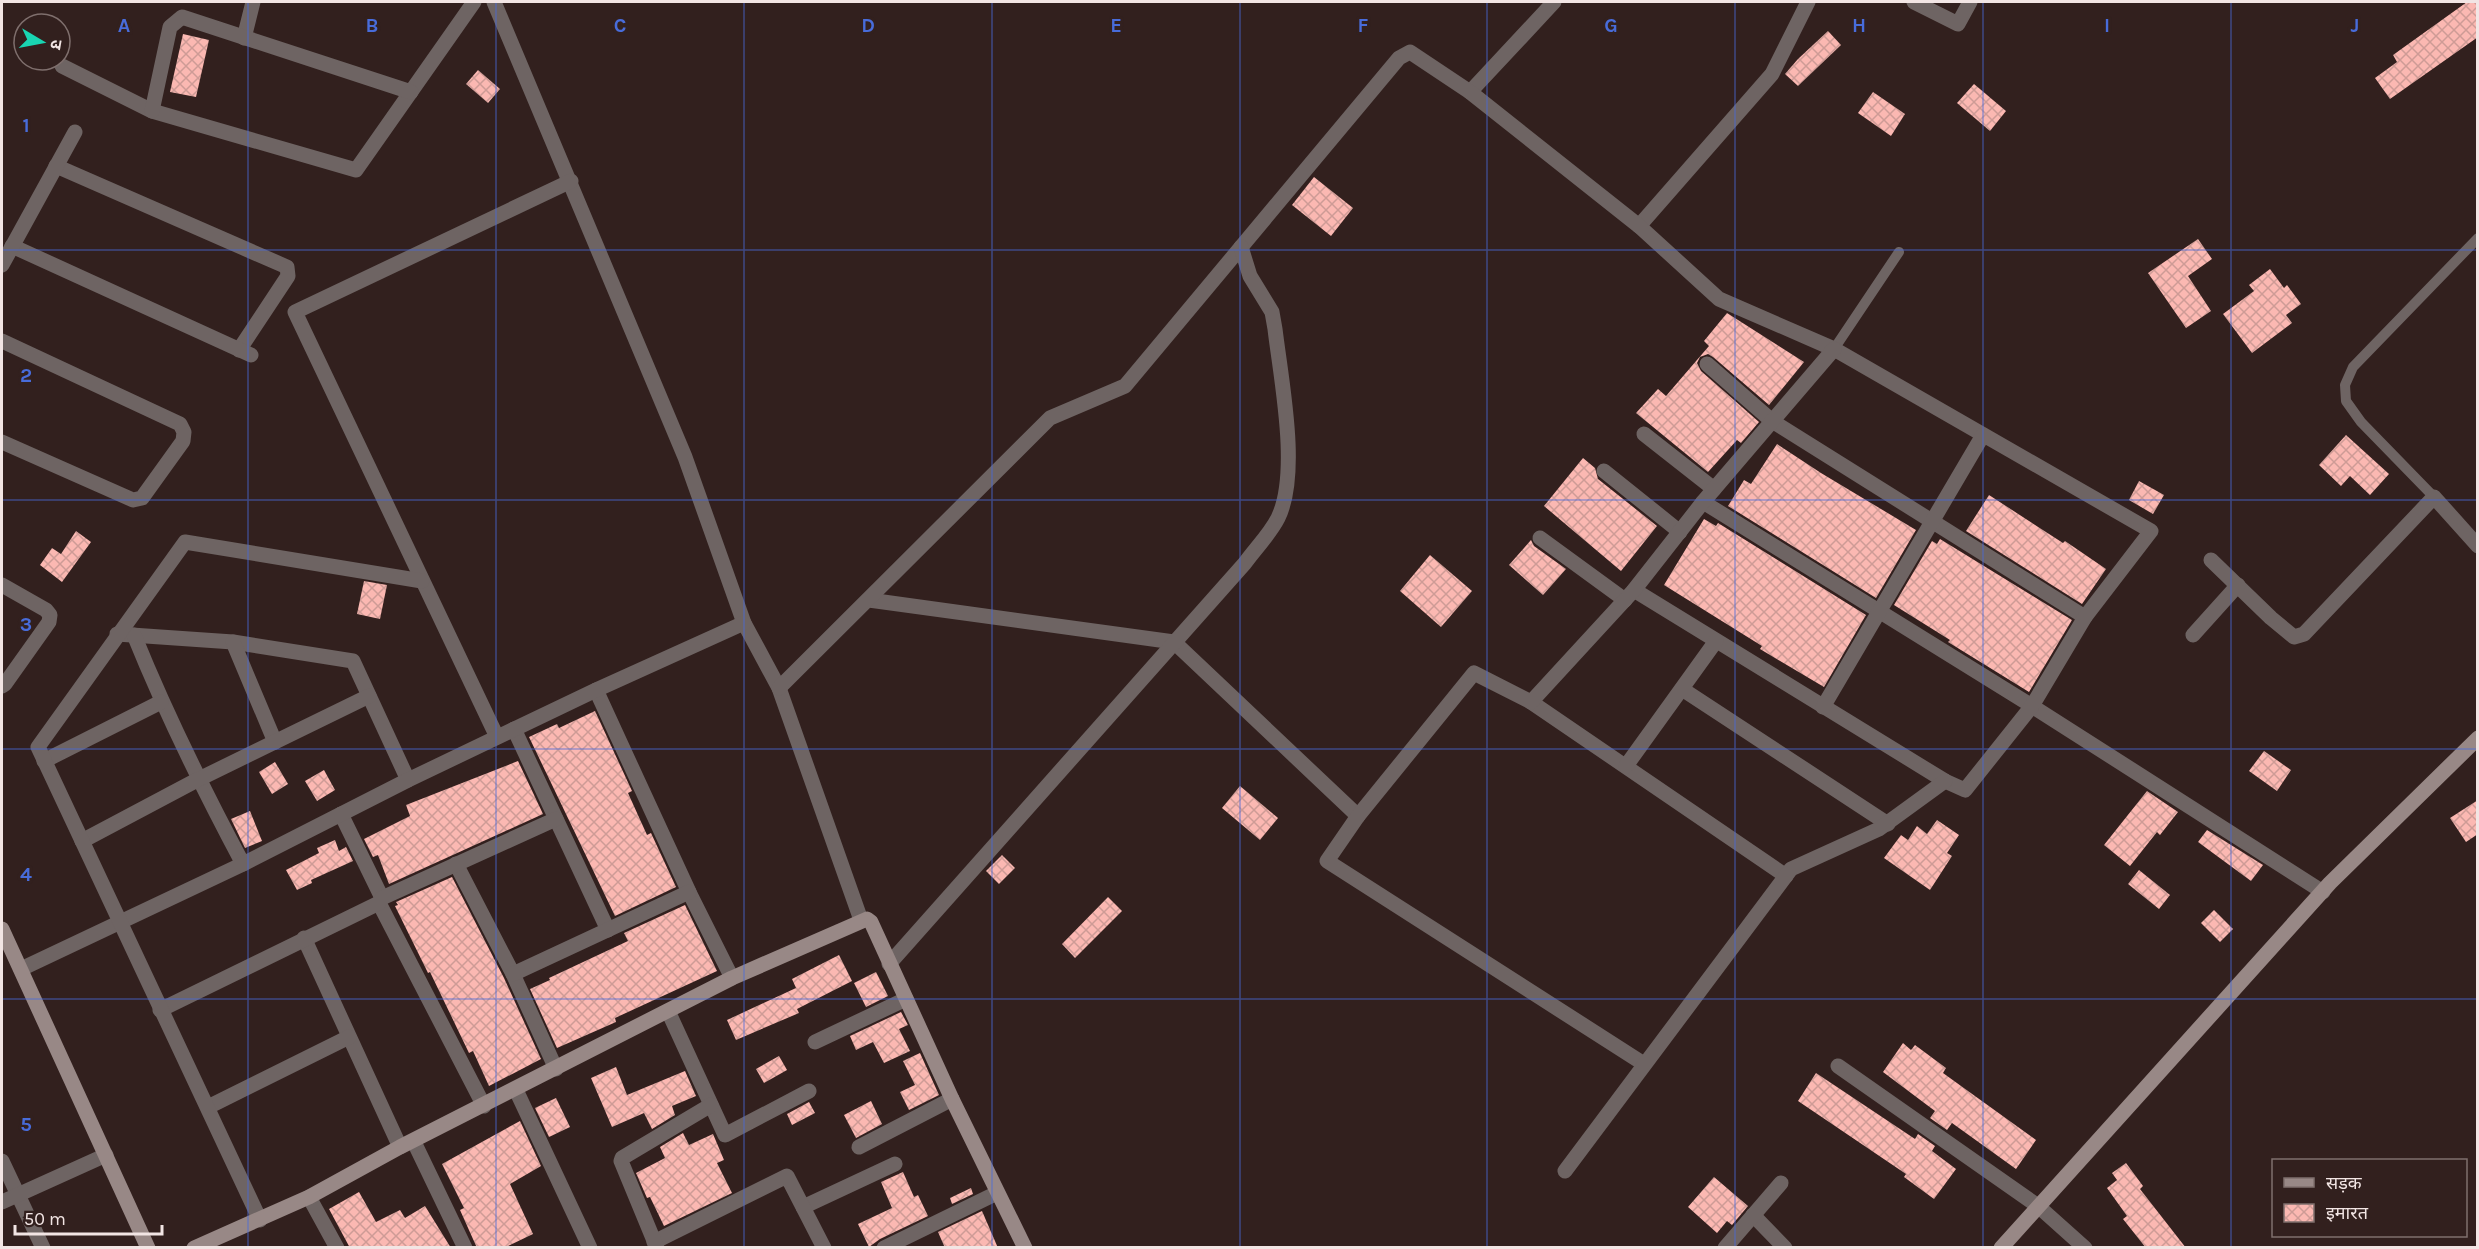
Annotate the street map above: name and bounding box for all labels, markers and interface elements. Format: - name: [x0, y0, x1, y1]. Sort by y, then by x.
- north arrow: [12, 12, 72, 72]
- text: A: [118, 14, 131, 37]
- text: B: [366, 14, 378, 37]
- text: C: [614, 14, 626, 37]
- text: D: [861, 14, 875, 37]
- text: E: [1110, 14, 1122, 37]
- text: F: [1358, 14, 1369, 37]
- text: G: [1604, 14, 1618, 37]
- text: H: [1852, 14, 1866, 37]
- text: I: [2104, 14, 2110, 37]
- text: J: [2351, 14, 2359, 37]
- text: उ: [46, 38, 66, 51]
- text: 1: [22, 114, 30, 137]
- text: 2: [20, 364, 32, 387]
- text: 3: [20, 613, 32, 636]
- text: 4: [20, 863, 32, 886]
- text: 5: [20, 1113, 32, 1136]
- legend: [2272, 1159, 2467, 1237]
- text: सड़क: [2326, 1172, 2363, 1194]
- scale bar: [15, 1198, 162, 1236]
- text: इमारत: [2326, 1202, 2369, 1224]
- text: 50 m: [24, 1208, 66, 1230]

